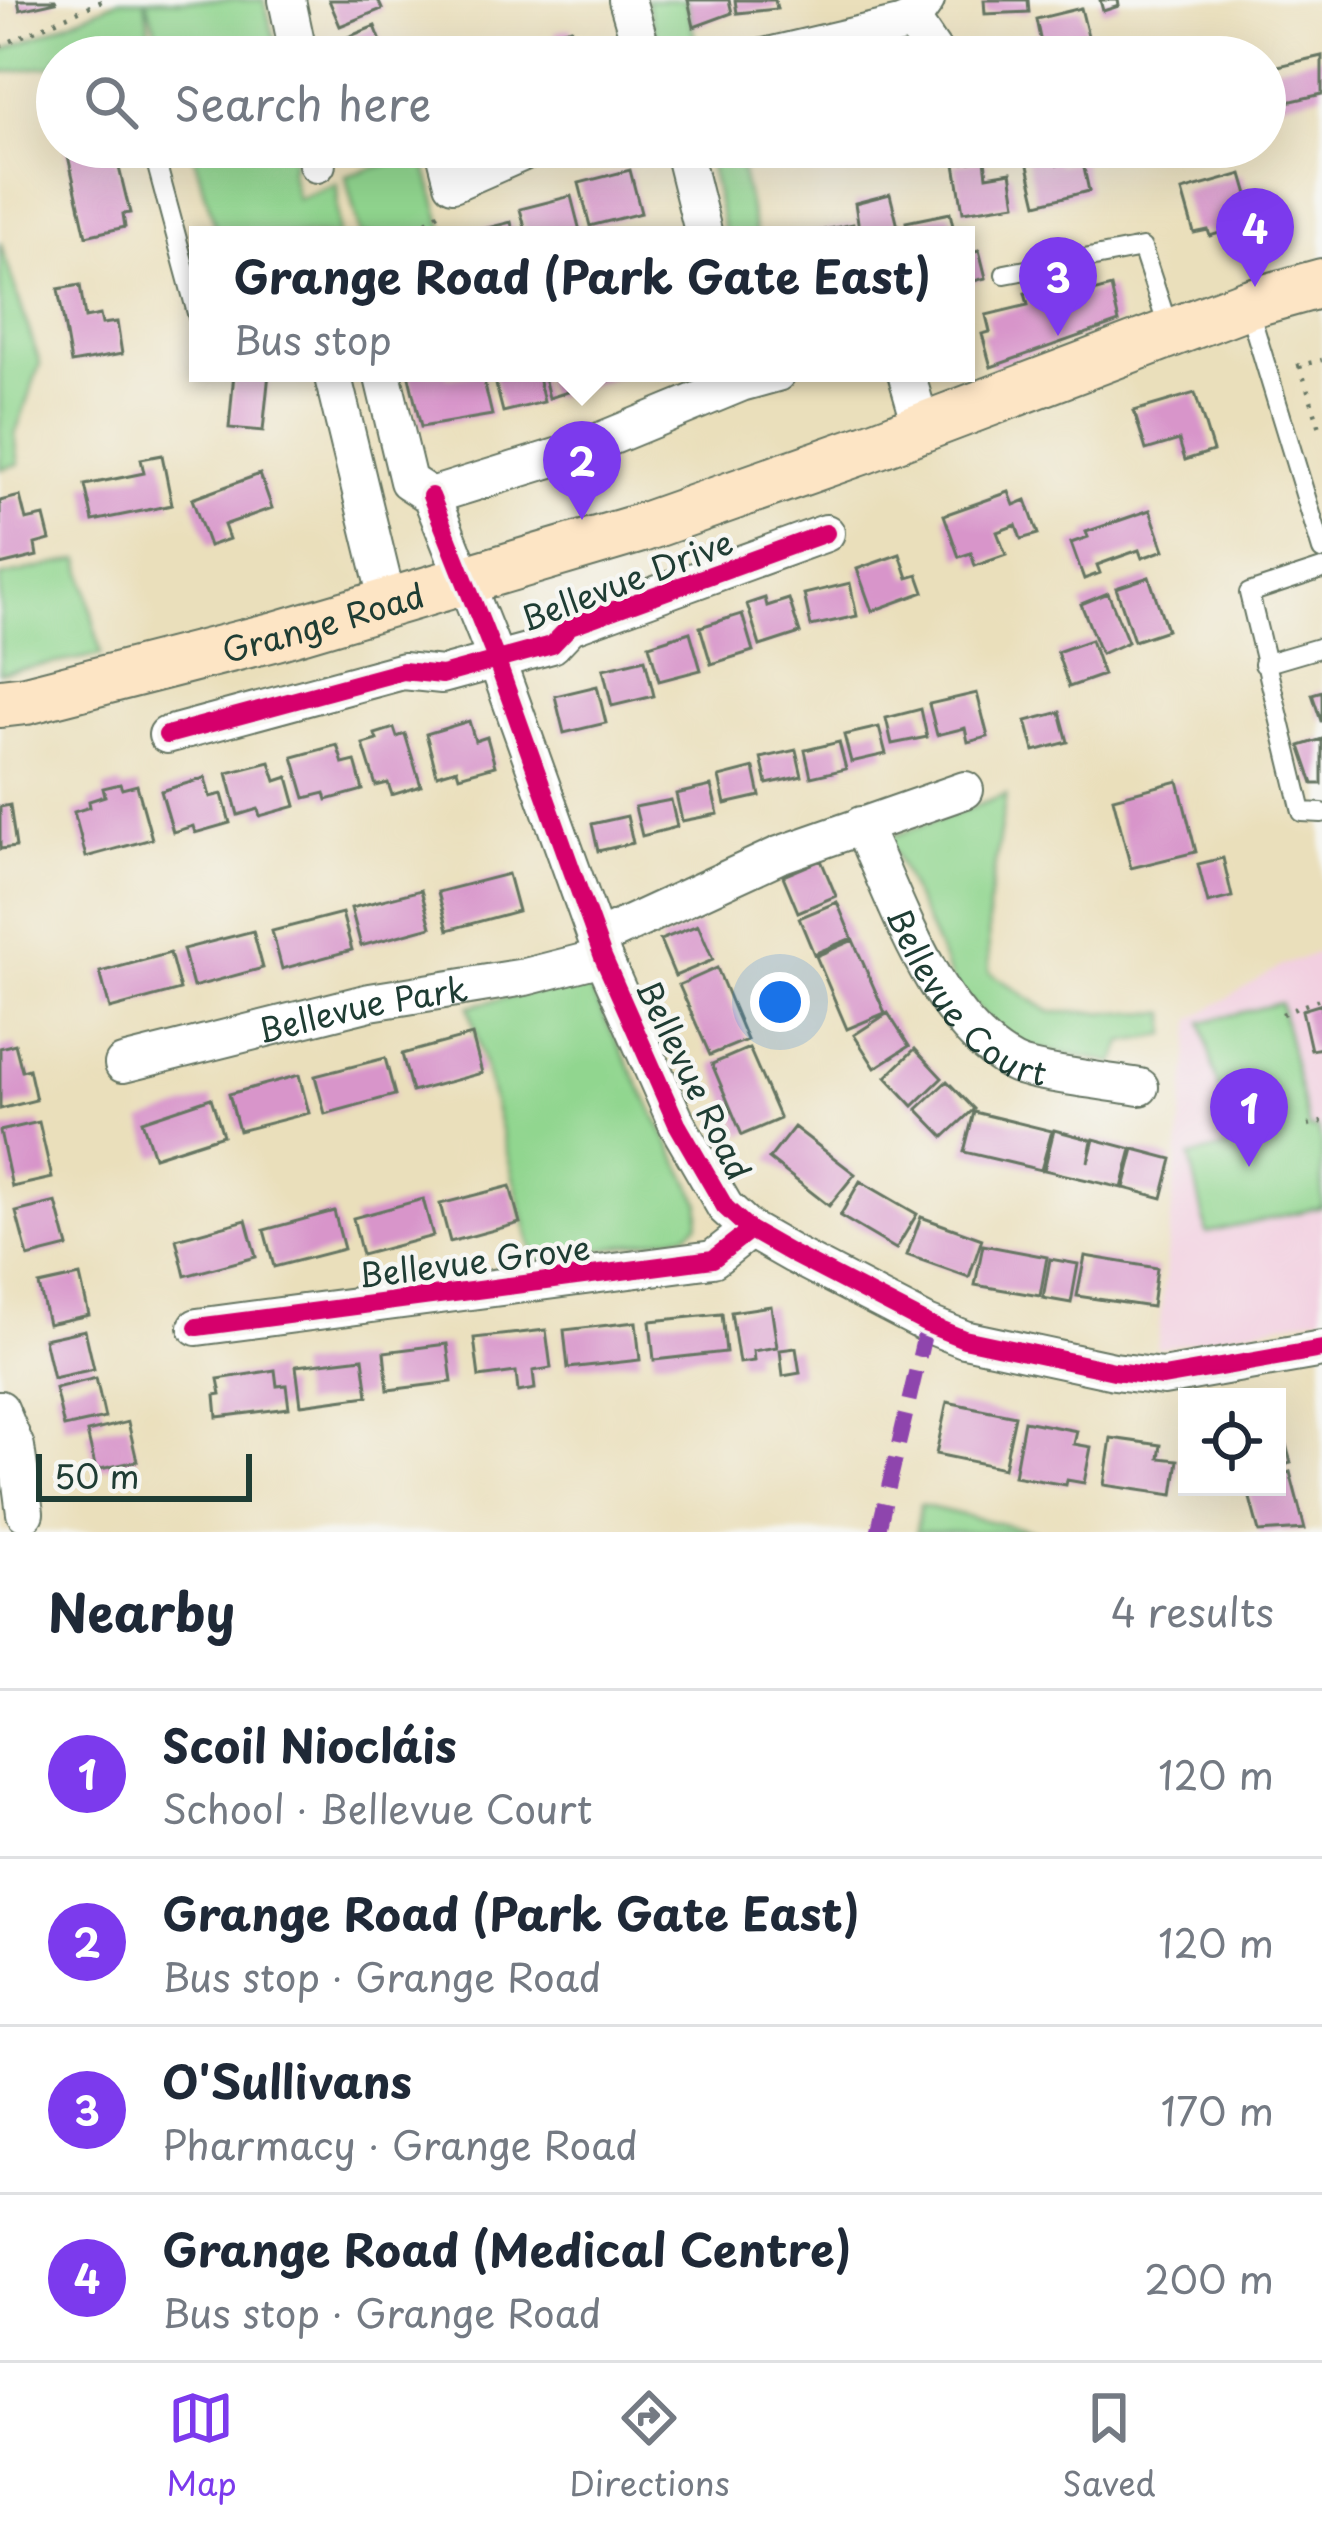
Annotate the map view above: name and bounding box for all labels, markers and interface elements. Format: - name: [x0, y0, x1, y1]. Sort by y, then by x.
- search box: [36, 36, 1286, 168]
- text: Search here: [174, 68, 431, 136]
- icon: search: [78, 69, 144, 135]
- pin: 4: [1216, 188, 1294, 287]
- popup: [189, 226, 975, 382]
- pin: 3: [1019, 237, 1097, 336]
- text: Grange Road (Park Gate East): [233, 241, 931, 309]
- text: Bus stop: [233, 309, 392, 368]
- pin: 2: [543, 421, 621, 520]
- street label: Bellevue Drive: [512, 516, 740, 642]
- street label: Grange Road: [216, 569, 430, 674]
- street label: Bellevue Court: [875, 898, 1052, 1097]
- street label: Bellevue Park: [252, 962, 471, 1054]
- street label: Bellevue Road: [625, 970, 765, 1188]
- your location: [750, 972, 810, 1032]
- pin: 1: [1210, 1068, 1288, 1167]
- street label: Bellevue Grove: [355, 1221, 593, 1299]
- map controls: [1178, 1388, 1286, 1496]
- button: locate: [1178, 1388, 1286, 1496]
- scale bar: [36, 1448, 252, 1501]
- text: 50 m: [54, 1450, 140, 1500]
- text: Nearby: [48, 1572, 235, 1649]
- text: 4 results: [1111, 1581, 1274, 1640]
- text: Scoil Niocláis: [162, 1710, 457, 1778]
- text: 1: [78, 1744, 96, 1803]
- text: 120 m: [1158, 1744, 1274, 1803]
- text: School · Bellevue Court: [162, 1778, 592, 1837]
- text: Grange Road (Park Gate East): [162, 1878, 860, 1946]
- text: 2: [73, 1912, 101, 1971]
- text: 120 m: [1158, 1912, 1274, 1971]
- text: Bus stop · Grange Road: [162, 1946, 602, 2005]
- text: O'Sullivans: [162, 2046, 412, 2114]
- text: 3: [74, 2080, 100, 2139]
- text: 170 m: [1161, 2080, 1274, 2139]
- text: Pharmacy · Grange Road: [162, 2114, 638, 2173]
- text: Grange Road (Medical Centre): [162, 2214, 852, 2282]
- text: 4: [74, 2248, 100, 2307]
- text: 200 m: [1144, 2248, 1274, 2307]
- text: Bus stop · Grange Road: [162, 2282, 602, 2341]
- tab: Map: [166, 2385, 237, 2507]
- tab: Directions: [569, 2385, 730, 2507]
- tab: Saved: [1062, 2385, 1156, 2507]

